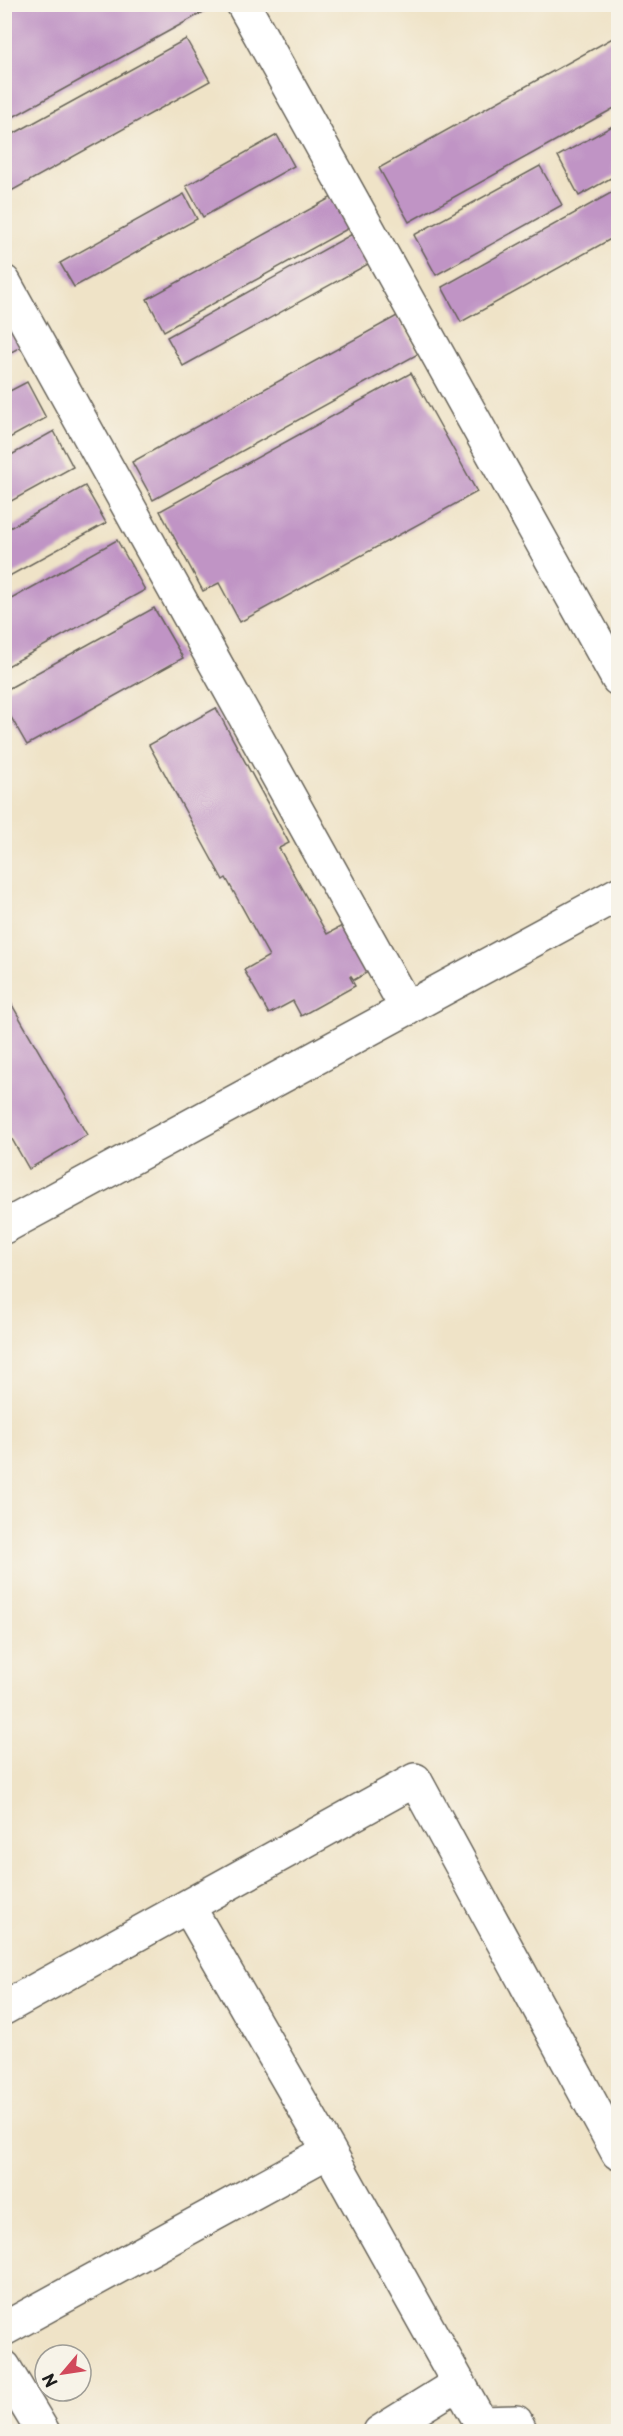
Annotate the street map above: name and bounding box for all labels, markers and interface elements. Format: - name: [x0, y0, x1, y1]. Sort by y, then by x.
- north arrow: [33, 2343, 93, 2403]
- text: N: [35, 2369, 63, 2392]

